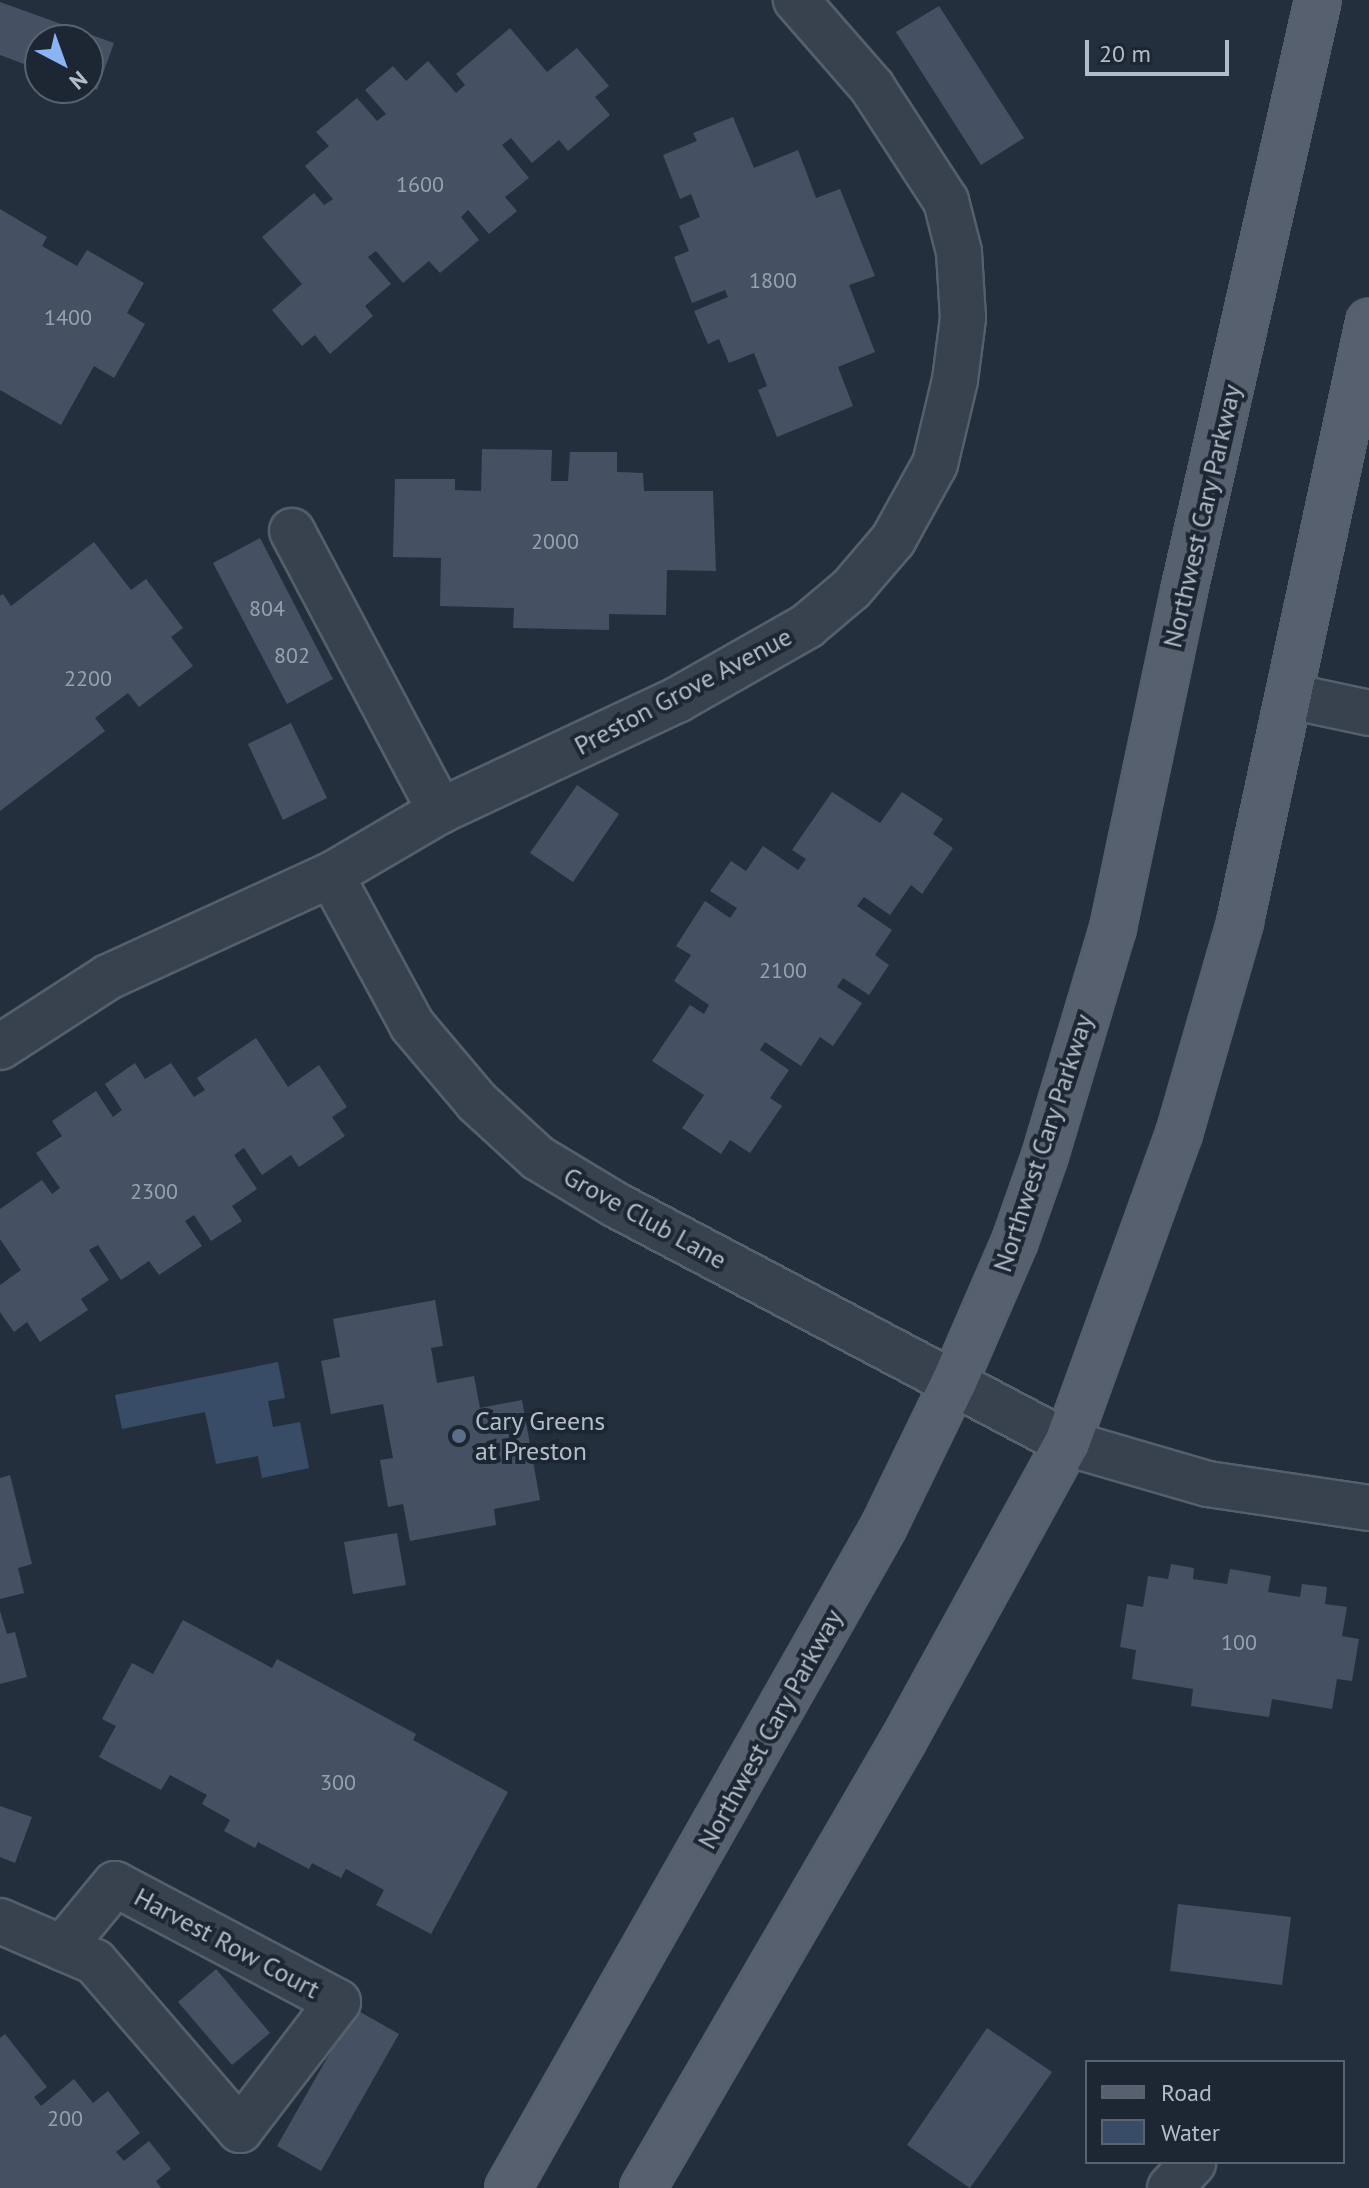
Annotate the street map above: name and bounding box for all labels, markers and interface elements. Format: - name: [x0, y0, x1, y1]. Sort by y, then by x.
- north arrow: [24, 24, 104, 104]
- scale bar: [1089, 24, 1233, 74]
- text: 20 m: [1099, 38, 1151, 69]
- text: N: [64, 65, 93, 96]
- house number: 1600: [396, 172, 444, 198]
- house number: 1800: [749, 268, 797, 294]
- house number: 1400: [44, 305, 92, 331]
- street label: Northwest Cary Parkway: [1156, 381, 1248, 651]
- house number: 2000: [531, 529, 579, 555]
- house number: 804: [249, 596, 285, 622]
- street label: Preston Grove Avenue: [569, 620, 797, 762]
- house number: 802: [274, 643, 310, 669]
- house number: 2200: [64, 666, 112, 692]
- house number: 2100: [759, 958, 807, 984]
- street label: Northwest Cary Parkway: [986, 1010, 1100, 1276]
- street label: Grove Club Lane: [558, 1160, 732, 1276]
- house number: 2300: [130, 1179, 178, 1205]
- place label: Cary Greens at Preston: [475, 1405, 606, 1466]
- marker: Cary Greens at Preston: [450, 1427, 468, 1445]
- street label: Northwest Cary Parkway: [691, 1603, 849, 1855]
- house number: 100: [1221, 1630, 1257, 1656]
- house number: 300: [320, 1770, 356, 1796]
- street label: Harvest Row Court: [129, 1881, 325, 2005]
- legend: [1085, 2060, 1345, 2164]
- text: Road: [1161, 2077, 1212, 2108]
- house number: 200: [47, 2106, 83, 2132]
- text: Water: [1161, 2117, 1220, 2148]

